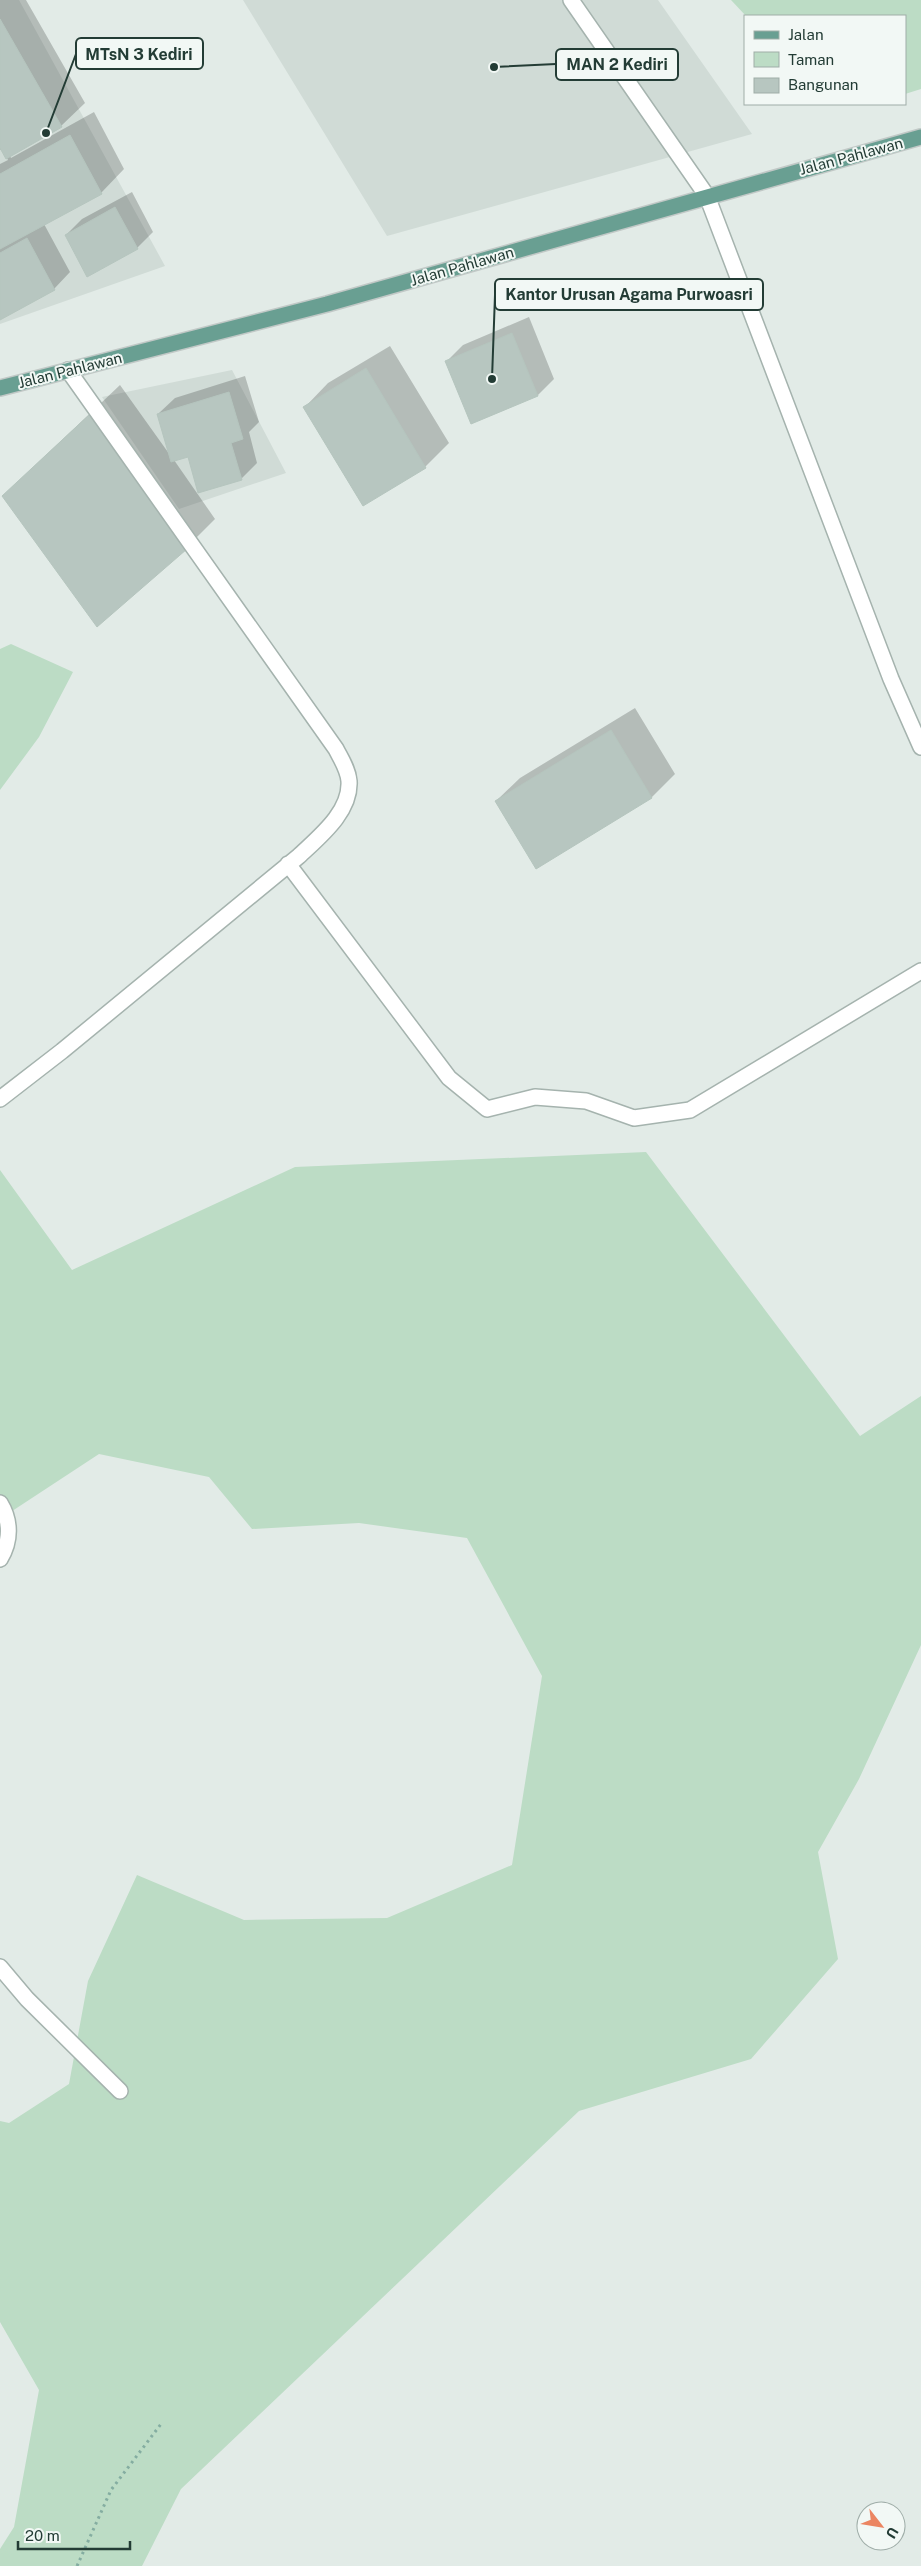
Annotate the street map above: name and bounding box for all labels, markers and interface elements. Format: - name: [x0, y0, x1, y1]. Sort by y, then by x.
- legend: [744, 15, 906, 105]
- text: Jalan: [788, 26, 824, 43]
- callout: MTsN 3 Kediri: [76, 38, 203, 69]
- text: MTsN 3 Kediri: [85, 45, 193, 64]
- callout: MAN 2 Kediri: [556, 49, 678, 80]
- text: Taman: [788, 51, 834, 68]
- text: MAN 2 Kediri: [566, 55, 668, 74]
- text: Bangunan: [788, 76, 859, 93]
- street label: Jalan Pahlawan: [797, 134, 905, 178]
- street label: Jalan Pahlawan: [408, 243, 516, 289]
- callout: Kantor Urusan Agama Purwoasri: [495, 279, 763, 310]
- text: Kantor Urusan Agama Purwoasri: [505, 285, 753, 304]
- street label: Jalan Pahlawan: [16, 349, 124, 391]
- north arrow: [856, 2501, 906, 2551]
- scale bar: [18, 2518, 130, 2550]
- text: U: [883, 2524, 902, 2541]
- text: 20 m: [25, 2527, 60, 2544]

